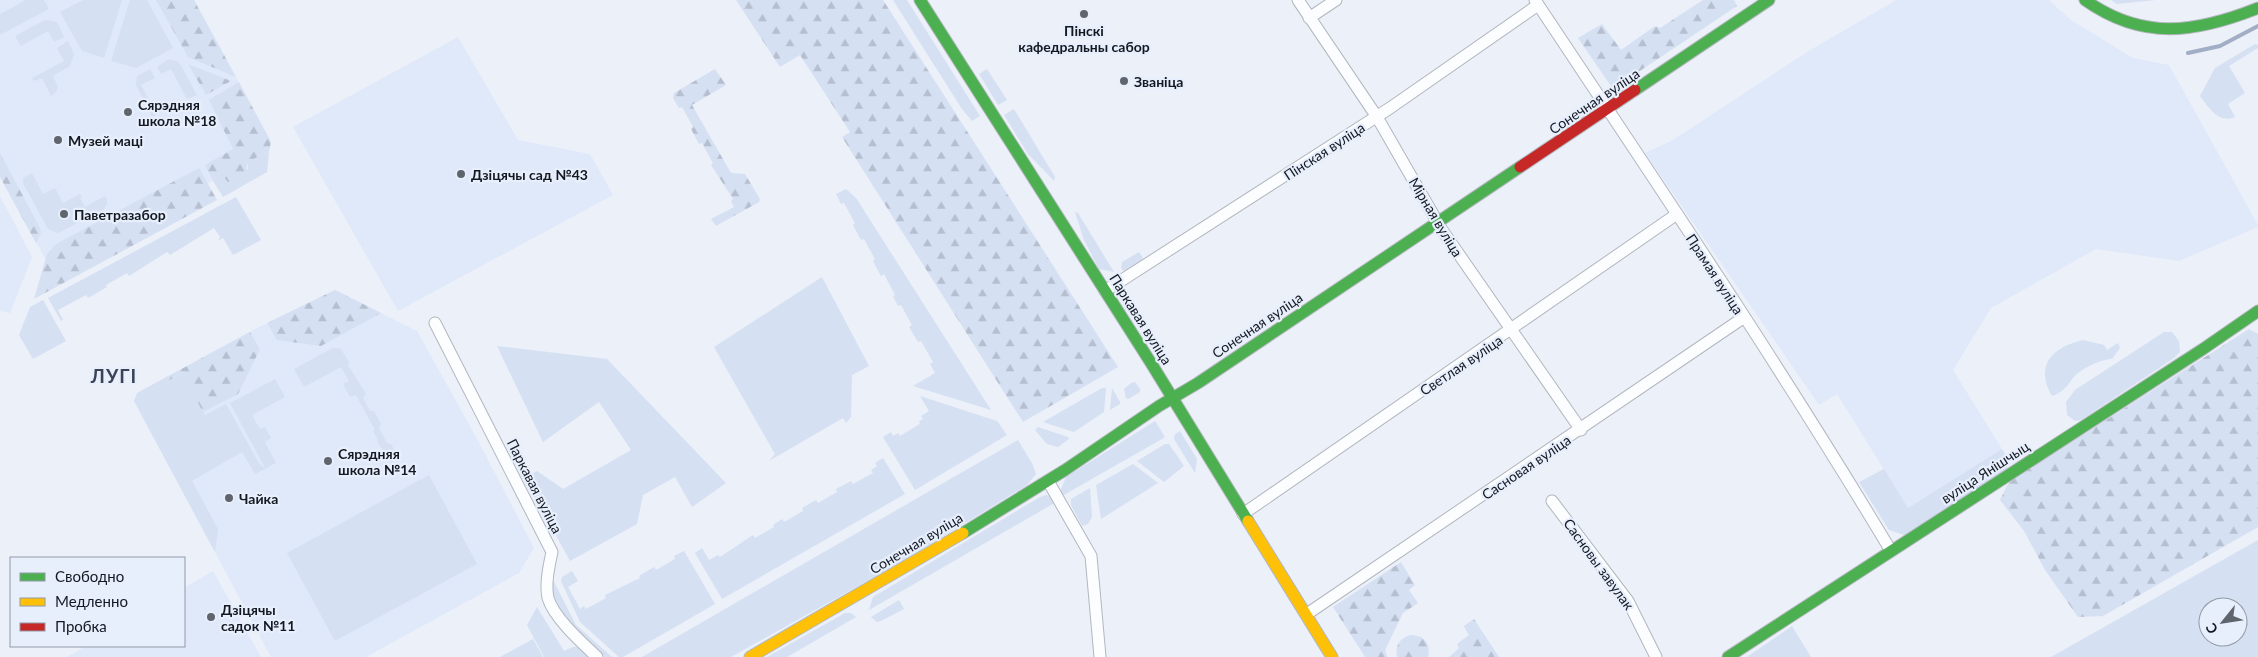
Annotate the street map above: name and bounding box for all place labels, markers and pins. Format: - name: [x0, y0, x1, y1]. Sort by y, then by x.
- marker: Пінскі кафедральны сабор: [1078, 8, 1090, 20]
- place label: Пінскі кафедральны сабор: [1018, 22, 1150, 55]
- place label: Званіца: [1134, 73, 1183, 90]
- marker: Званіца: [1118, 75, 1130, 87]
- place label: Сярэдняя школа №18: [138, 96, 216, 129]
- marker: Сярэдняя школа №18: [122, 106, 134, 118]
- place label: Музей маці: [68, 132, 143, 149]
- marker: Музей маці: [52, 134, 64, 146]
- place label: Дзіцячы сад №43: [471, 166, 588, 183]
- marker: Дзіцячы сад №43: [455, 168, 467, 180]
- place label: Паветразабор: [74, 206, 166, 223]
- marker: Паветразабор: [58, 208, 70, 220]
- place label: Сярэдняя школа №14: [338, 445, 416, 478]
- marker: Сярэдняя школа №14: [322, 455, 334, 467]
- place label: Чайка: [239, 490, 278, 507]
- marker: Чайка: [223, 492, 235, 504]
- place label: Дзіцячы садок №11: [221, 601, 295, 634]
- marker: Дзіцячы садок №11: [205, 611, 217, 623]

